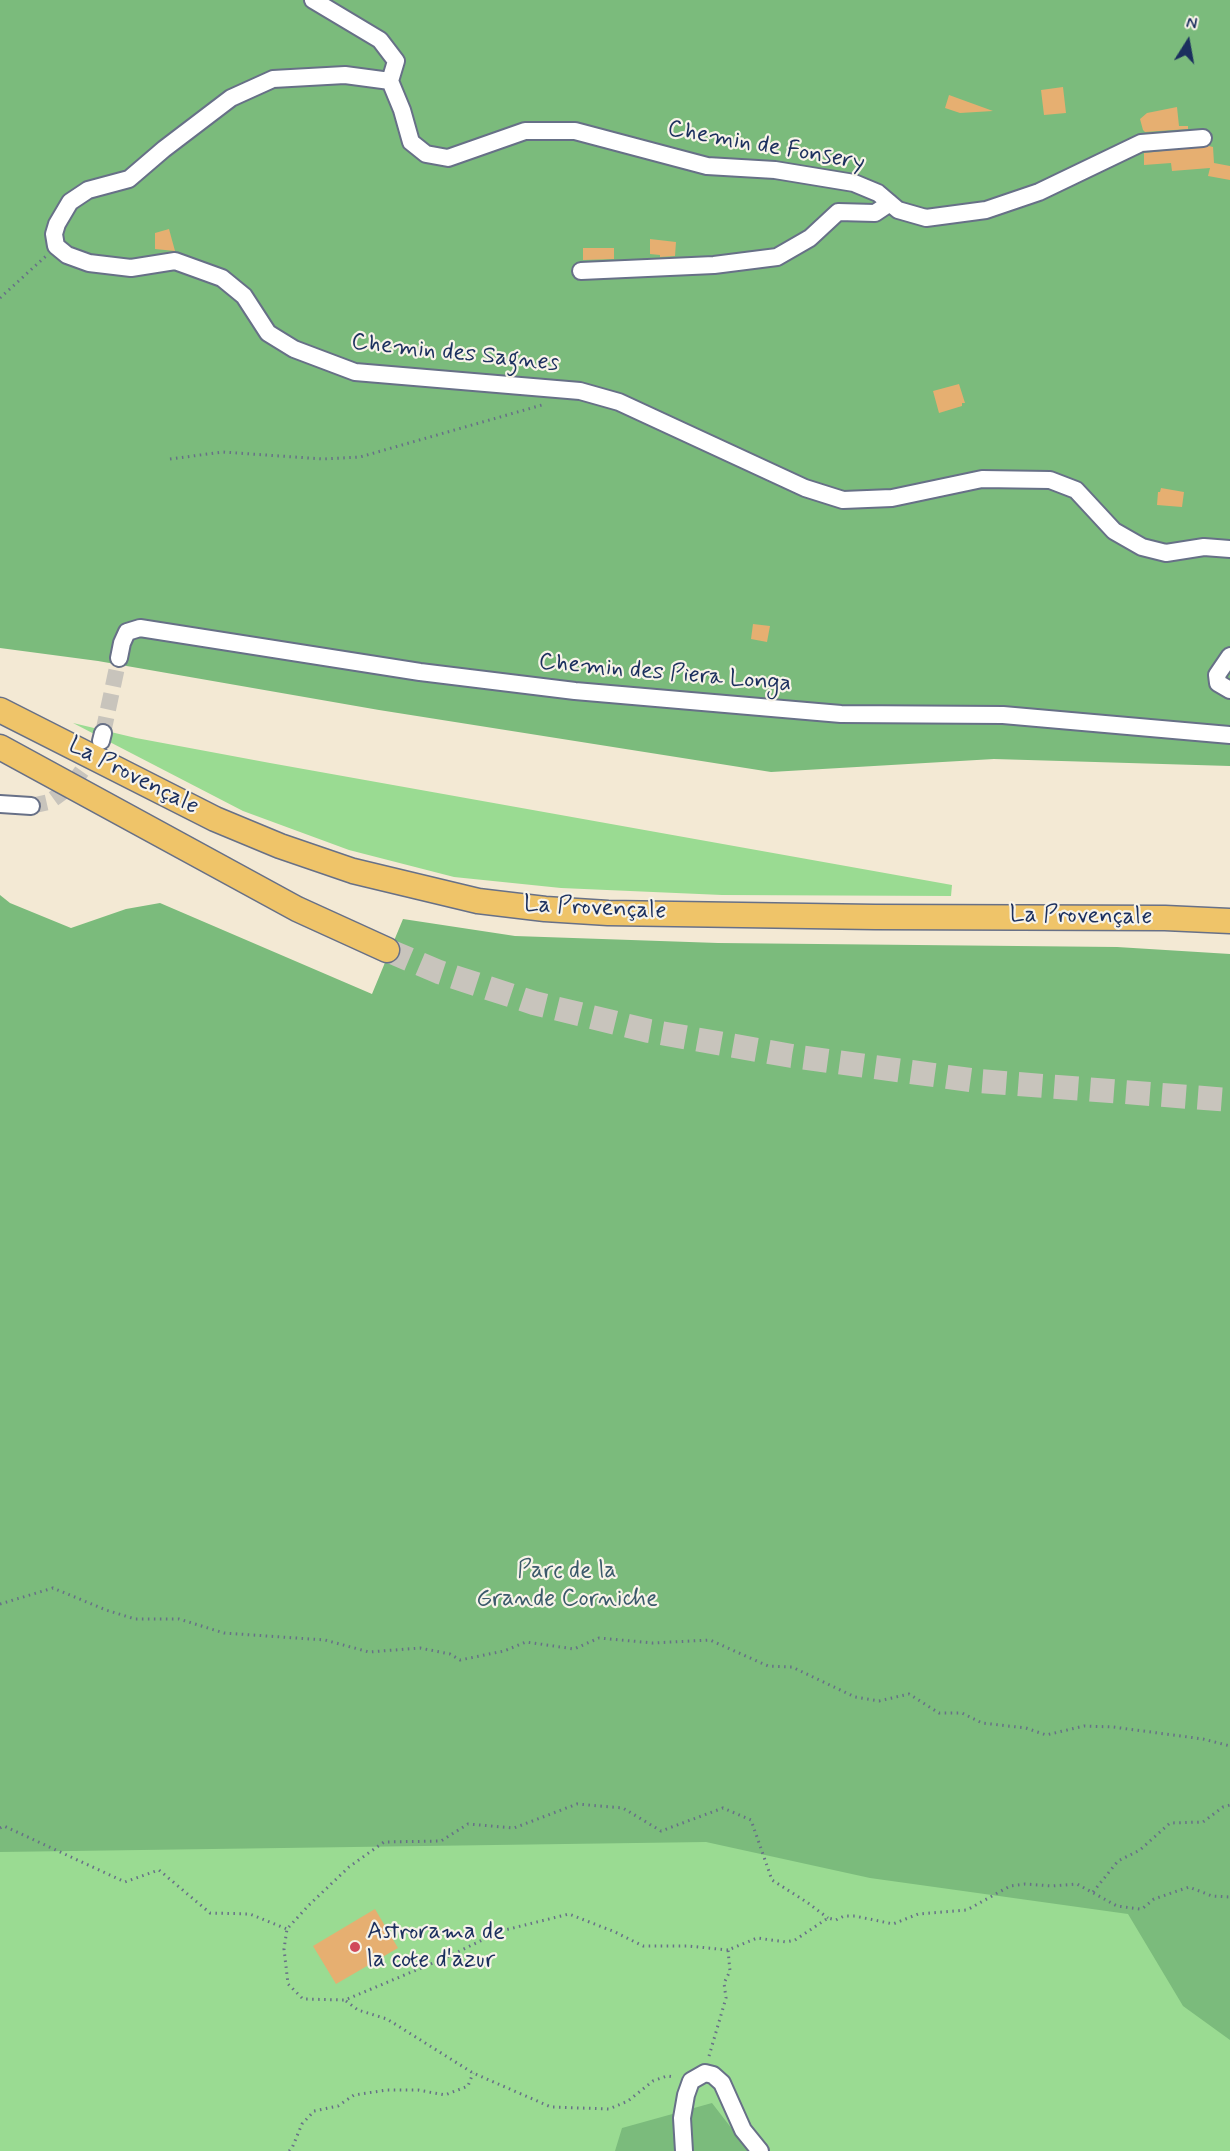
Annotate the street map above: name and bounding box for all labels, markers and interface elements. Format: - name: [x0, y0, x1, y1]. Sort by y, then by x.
- north arrow: [1158, 12, 1218, 72]
- text: N: [1184, 13, 1199, 35]
- street label: Chemin de Fonsery: [665, 115, 867, 179]
- street label: Chemin des Sagnes: [350, 329, 560, 379]
- street label: Chemin des Piera Longa: [538, 649, 792, 699]
- street label: La Provençale: [63, 732, 203, 822]
- street label: La Provençale: [523, 891, 667, 927]
- street label: La Provençale: [1009, 901, 1153, 933]
- park label: Parc de la Grande Corniche: [476, 1558, 658, 1614]
- place label: Astrorama de la cote d'azur: [367, 1919, 505, 1975]
- marker: Astrorama de la cote d'azur: [348, 1940, 362, 1954]

